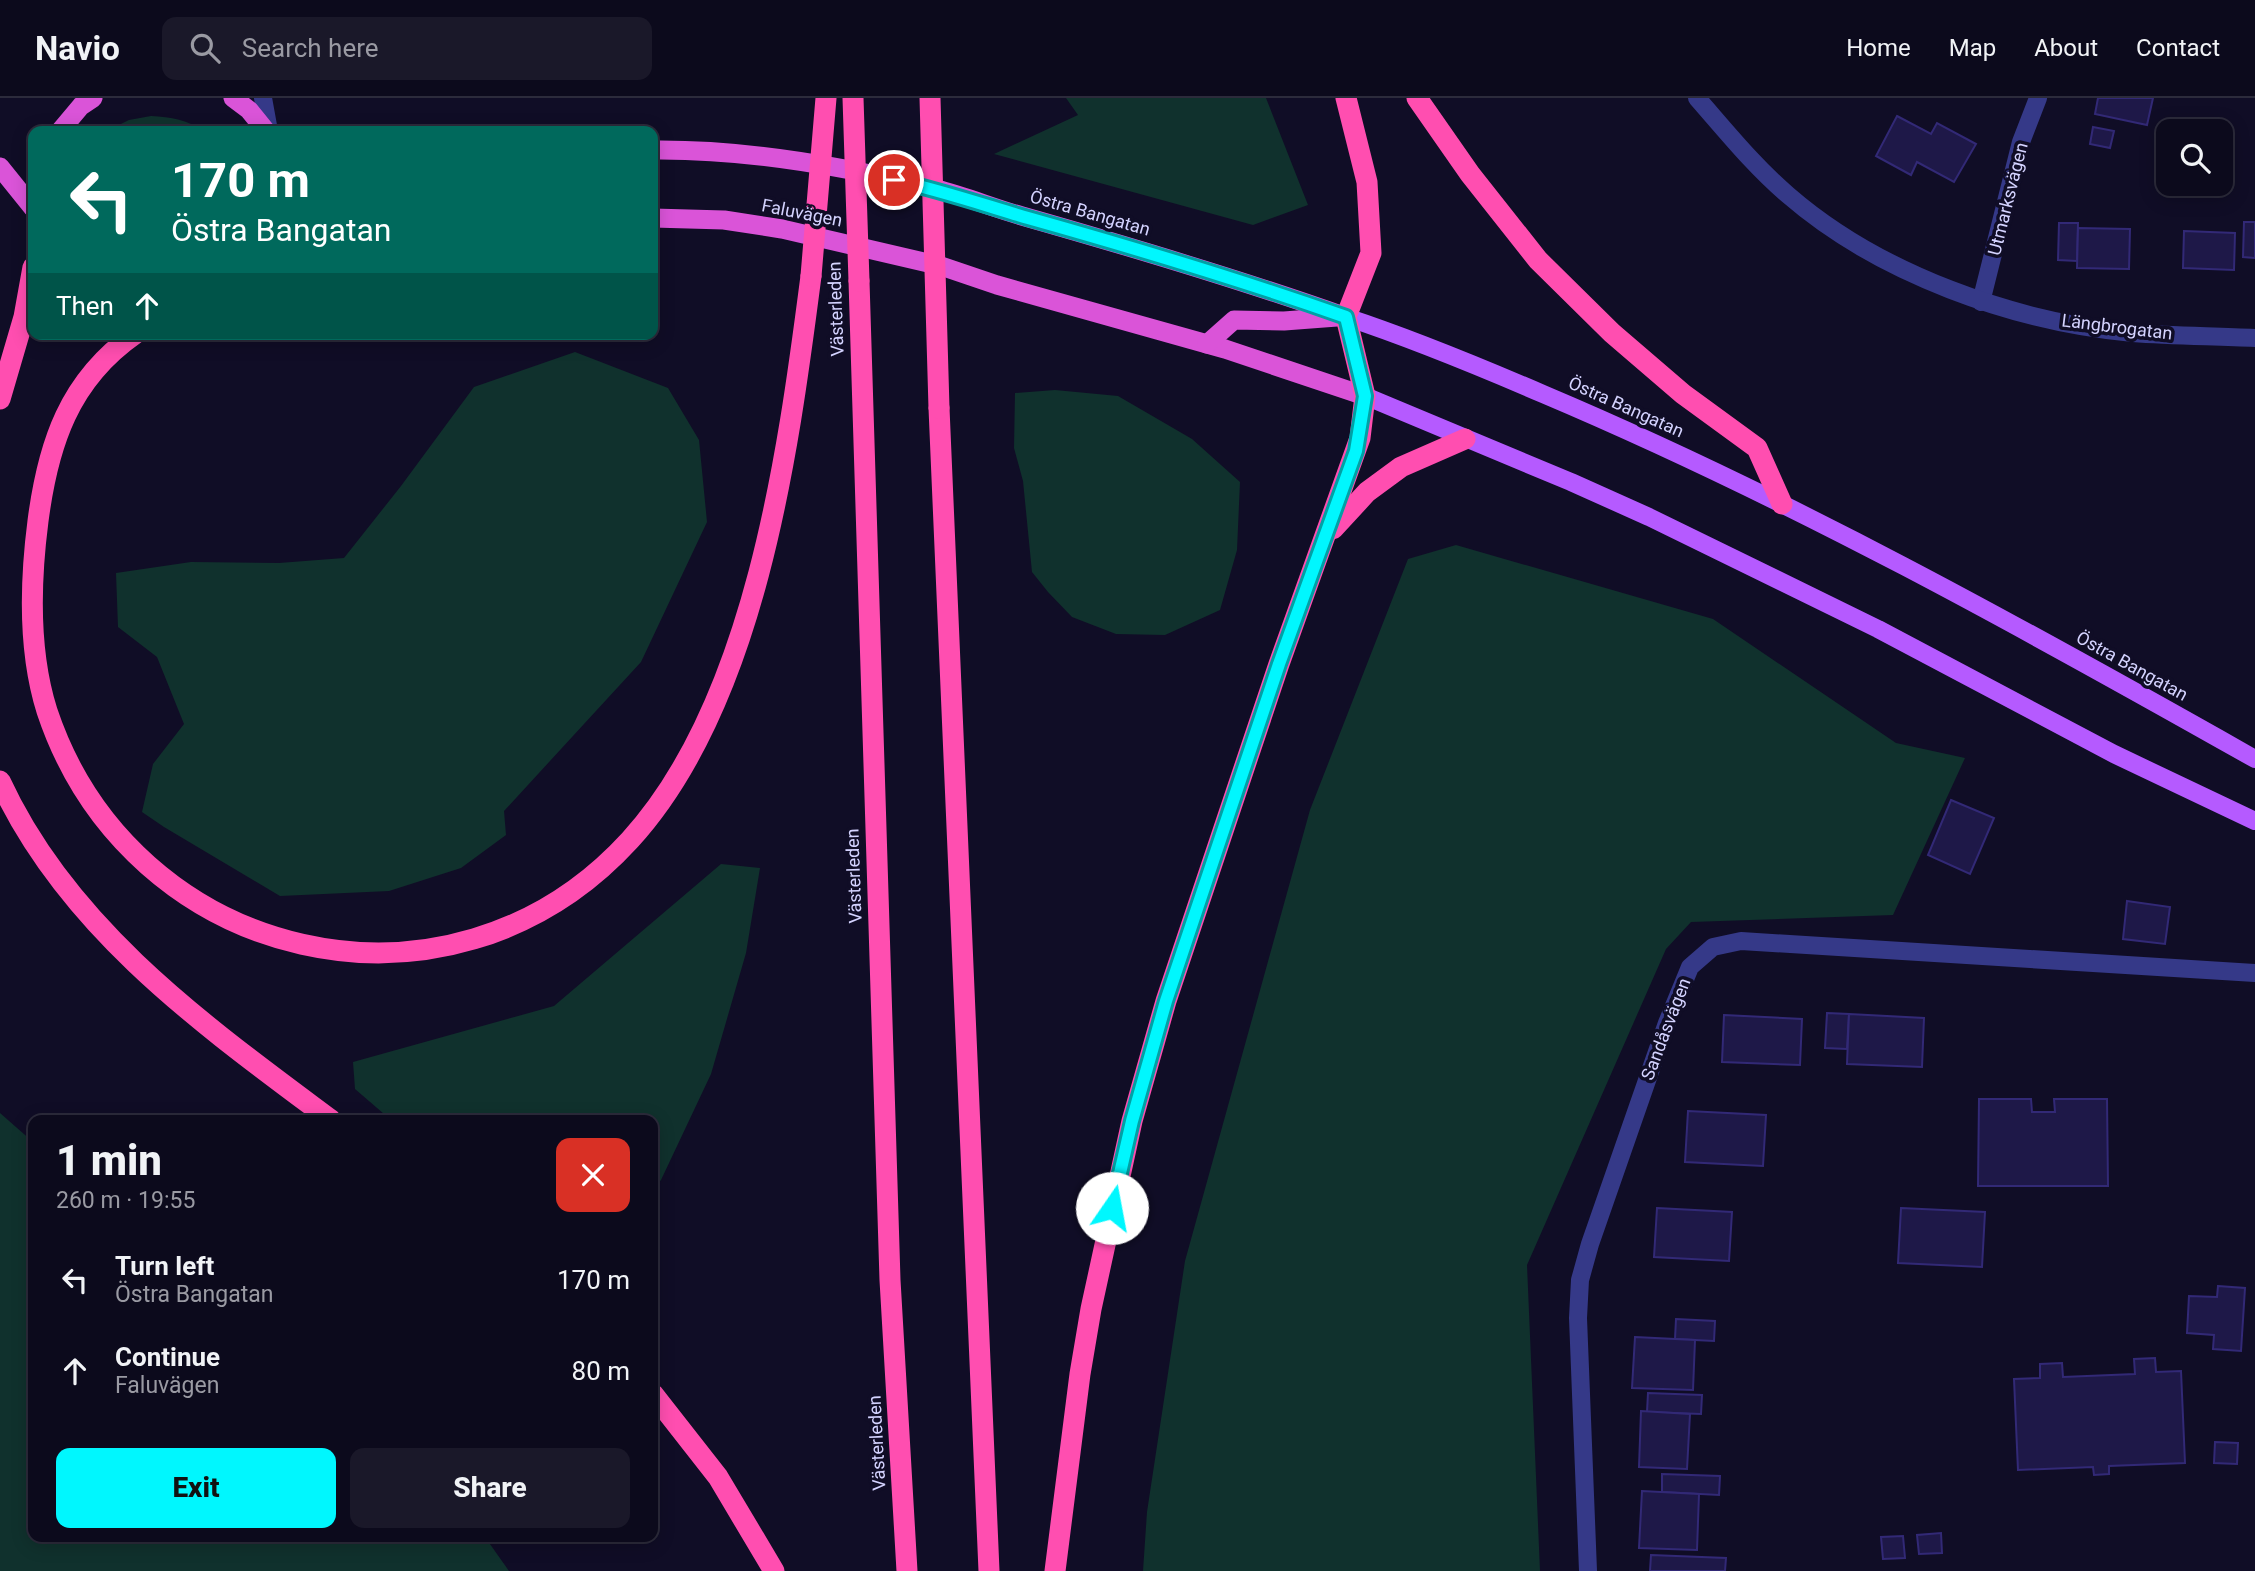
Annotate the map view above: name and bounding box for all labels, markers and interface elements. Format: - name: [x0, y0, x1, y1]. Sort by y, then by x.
- search box: [162, 17, 652, 80]
- text: Navio: [35, 29, 120, 68]
- icon: search: [186, 29, 224, 67]
- text: Search here: [242, 33, 379, 63]
- text: Home: [1846, 34, 1911, 62]
- text: Map: [1949, 34, 1996, 62]
- text: About: [2034, 34, 2098, 62]
- text: Contact: [2136, 34, 2220, 62]
- map controls: [2156, 119, 2233, 196]
- button: search: [2156, 119, 2233, 196]
- street label: Utmarksvägen: [1983, 140, 2032, 258]
- pin: [864, 150, 924, 210]
- text: 170 m: [171, 152, 310, 209]
- icon: left: [56, 154, 147, 245]
- icon: arrive: [875, 161, 913, 199]
- street label: Östra Bangatan: [1028, 185, 1153, 240]
- street label: Faluvägen: [760, 194, 844, 231]
- text: Östra Bangatan: [171, 211, 392, 249]
- street label: Västerleden: [823, 261, 848, 357]
- icon: ahead: [128, 287, 166, 325]
- text: Then: [56, 291, 114, 321]
- street label: Längbrogatan: [2061, 309, 2174, 344]
- street label: Östra Bangatan: [1565, 372, 1687, 441]
- street label: Östra Bangatan: [2073, 626, 2192, 705]
- street label: Västerleden: [841, 828, 866, 924]
- street label: Sandåsvägen: [1636, 975, 1695, 1083]
- text: 1 min: [56, 1136, 162, 1185]
- button: close: [556, 1138, 630, 1212]
- position arrow: [1075, 1171, 1149, 1245]
- text: 260 m · 19:55: [56, 1187, 195, 1214]
- text: Turn left: [115, 1251, 214, 1281]
- icon: left: [56, 1261, 94, 1299]
- text: 170 m: [557, 1265, 630, 1295]
- text: Östra Bangatan: [115, 1281, 273, 1308]
- text: Continue: [115, 1342, 220, 1372]
- icon: ahead: [56, 1352, 94, 1390]
- text: 80 m: [572, 1356, 630, 1386]
- text: Faluvägen: [115, 1372, 219, 1399]
- street label: Västerleden: [864, 1395, 889, 1491]
- button: Exit: [56, 1448, 336, 1528]
- button: Share: [350, 1448, 630, 1528]

